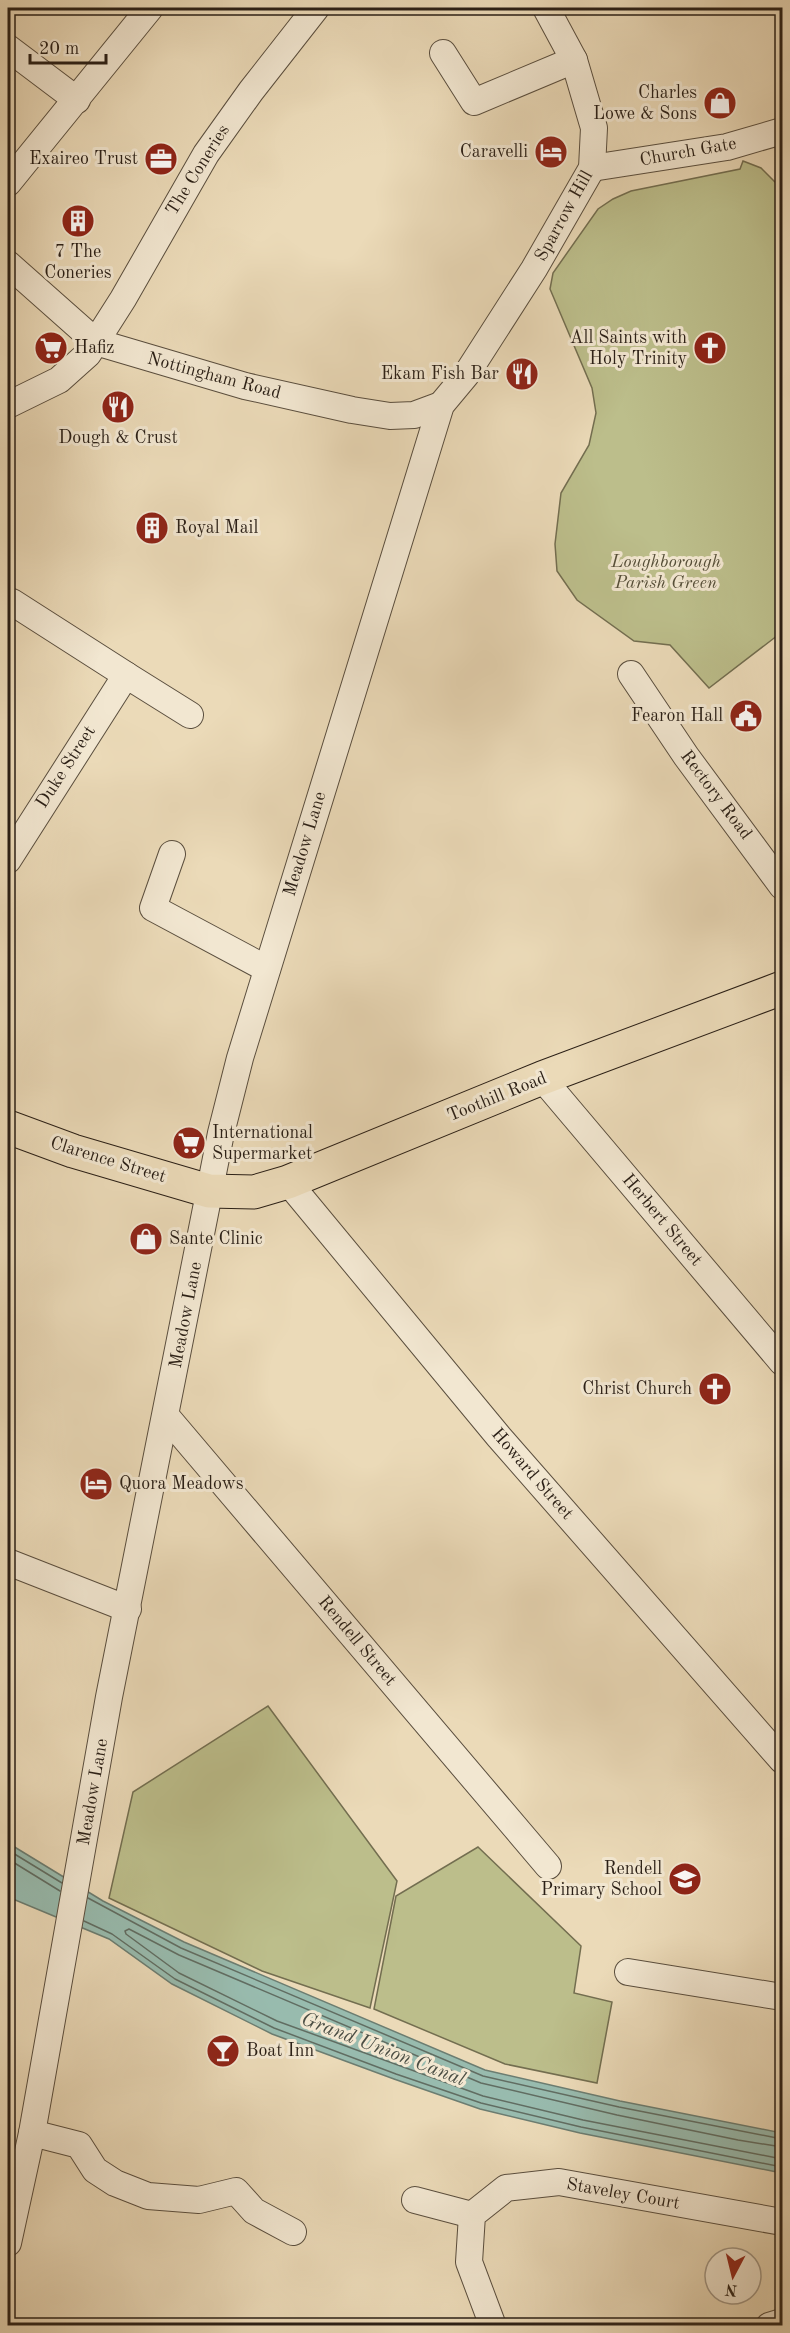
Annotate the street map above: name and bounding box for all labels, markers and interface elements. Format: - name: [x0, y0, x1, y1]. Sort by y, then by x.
- scale bar: [30, 27, 106, 65]
- text: 20 m: [39, 40, 79, 58]
- place label: Charles Lowe & Sons: [593, 84, 697, 123]
- shop icon: Charles Lowe & Sons: [702, 85, 738, 121]
- street label: The Coneries: [163, 121, 233, 219]
- hotel icon: Caravelli: [533, 134, 569, 170]
- street label: Church Gate: [638, 135, 738, 169]
- office icon: Exaireo Trust: [143, 141, 179, 177]
- place label: Caravelli: [460, 143, 528, 161]
- place label: Exaireo Trust: [29, 150, 138, 168]
- street label: Sparrow Hill: [532, 168, 596, 264]
- building icon: 7 The Coneries: [60, 203, 96, 239]
- place label: 7 The Coneries: [44, 243, 112, 282]
- place label: All Saints with Holy Trinity: [570, 329, 687, 368]
- supermarket icon: Hafiz: [33, 330, 69, 366]
- church icon: All Saints with Holy Trinity: [692, 330, 728, 366]
- place label: Hafiz: [74, 339, 115, 357]
- street label: Nottingham Road: [145, 349, 283, 403]
- restaurant icon: Ekam Fish Bar: [504, 356, 540, 392]
- place label: Ekam Fish Bar: [381, 365, 500, 383]
- restaurant icon: Dough & Crust: [100, 389, 136, 425]
- place label: Dough & Crust: [58, 429, 178, 447]
- building icon: Royal Mail: [134, 510, 170, 546]
- place label: Royal Mail: [175, 519, 258, 537]
- park label: Loughborough Parish Green: [610, 553, 721, 592]
- public building icon: Fearon Hall: [728, 698, 764, 734]
- place label: Fearon Hall: [631, 707, 723, 725]
- street label: Duke Street: [33, 723, 99, 811]
- street label: Rectory Road: [677, 747, 755, 843]
- street label: Meadow Lane: [281, 790, 329, 898]
- street label: Toothill Road: [445, 1069, 549, 1125]
- place label: International Supermarket: [212, 1124, 313, 1163]
- supermarket icon: International Supermarket: [171, 1125, 207, 1161]
- street label: Clarence Street: [48, 1134, 168, 1186]
- street label: Herbert Street: [619, 1171, 705, 1269]
- shop icon: Sante Clinic: [128, 1221, 164, 1257]
- place label: Sante Clinic: [169, 1230, 263, 1248]
- street label: Meadow Lane: [167, 1260, 205, 1370]
- church icon: Christ Church: [697, 1371, 733, 1407]
- place label: Christ Church: [582, 1380, 692, 1398]
- street label: Howard Street: [488, 1425, 576, 1523]
- hotel icon: Quora Meadows: [78, 1466, 114, 1502]
- place label: Quora Meadows: [119, 1475, 244, 1493]
- street label: Rendell Street: [314, 1593, 400, 1689]
- street label: Meadow Lane: [75, 1737, 111, 1847]
- place label: Rendell Primary School: [541, 1860, 662, 1899]
- school or university icon: Rendell Primary School: [667, 1861, 703, 1897]
- water label: Grand Union Canal: [298, 2010, 468, 2091]
- bar icon: Boat Inn: [205, 2033, 241, 2069]
- place label: Boat Inn: [246, 2042, 314, 2060]
- street label: Staveley Court: [565, 2175, 681, 2213]
- north arrow: [703, 2246, 763, 2306]
- text: N: [724, 2280, 738, 2298]

